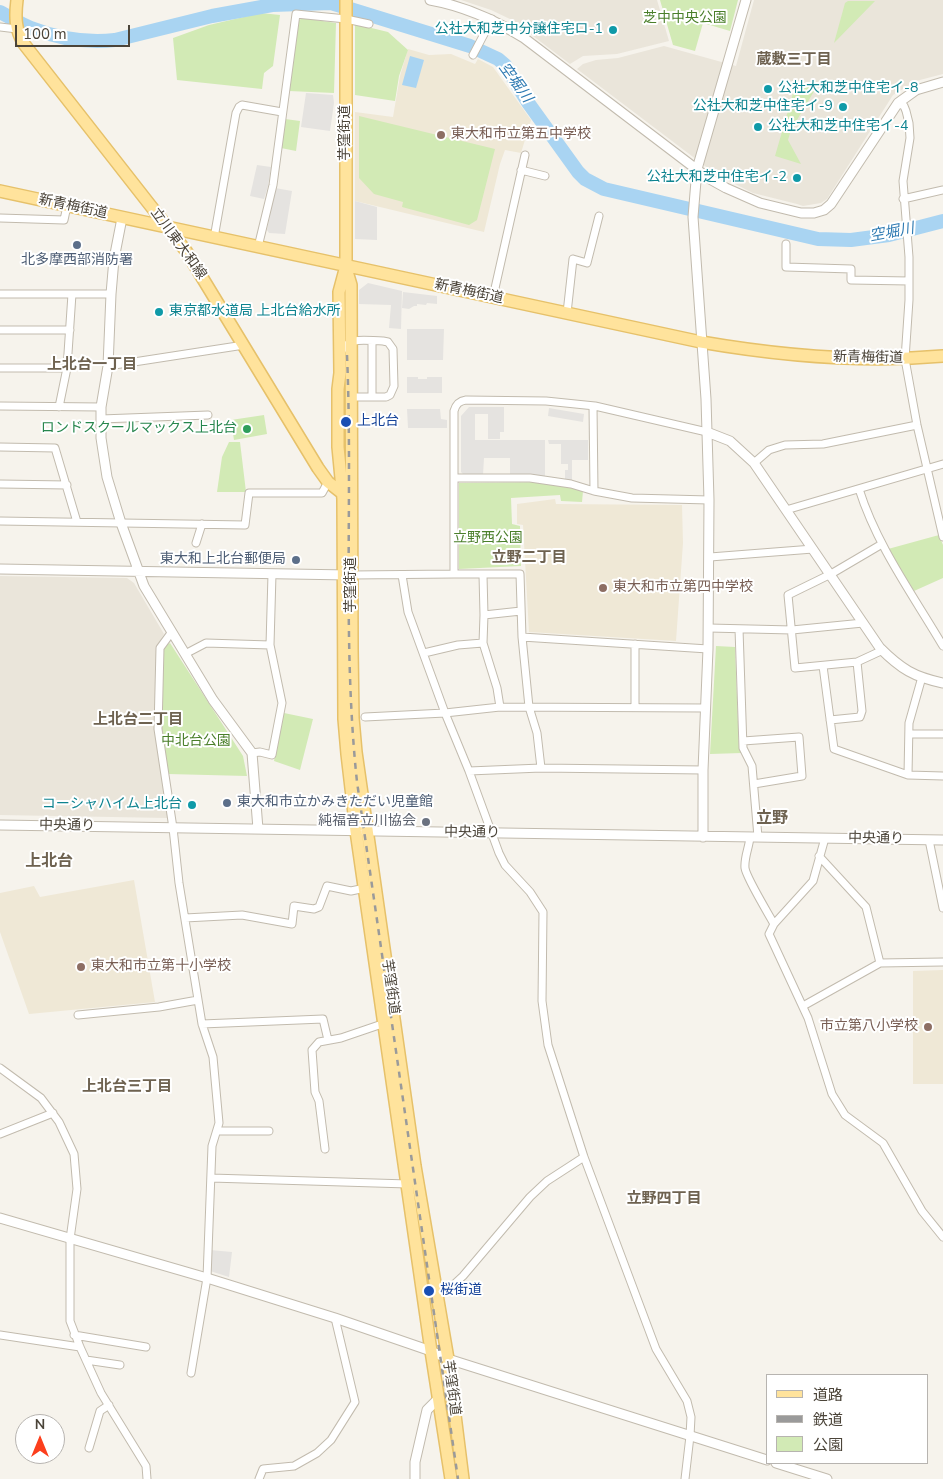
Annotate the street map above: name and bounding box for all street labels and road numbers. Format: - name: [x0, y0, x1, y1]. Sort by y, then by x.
- street label: 芋窪街道: [338, 105, 354, 161]
- street label: 新青梅街道: [37, 192, 109, 222]
- street label: 立川東大和線: [147, 205, 209, 283]
- street label: 新青梅街道: [433, 277, 505, 307]
- street label: 新青梅街道: [833, 349, 903, 367]
- street label: 芋窪街道: [344, 557, 360, 613]
- street label: 中央通り: [39, 817, 95, 835]
- street label: 中央通り: [444, 824, 500, 842]
- street label: 中央通り: [848, 830, 904, 848]
- street label: 芋窪街道: [378, 958, 402, 1016]
- street label: 芋窪街道: [439, 1359, 463, 1417]

